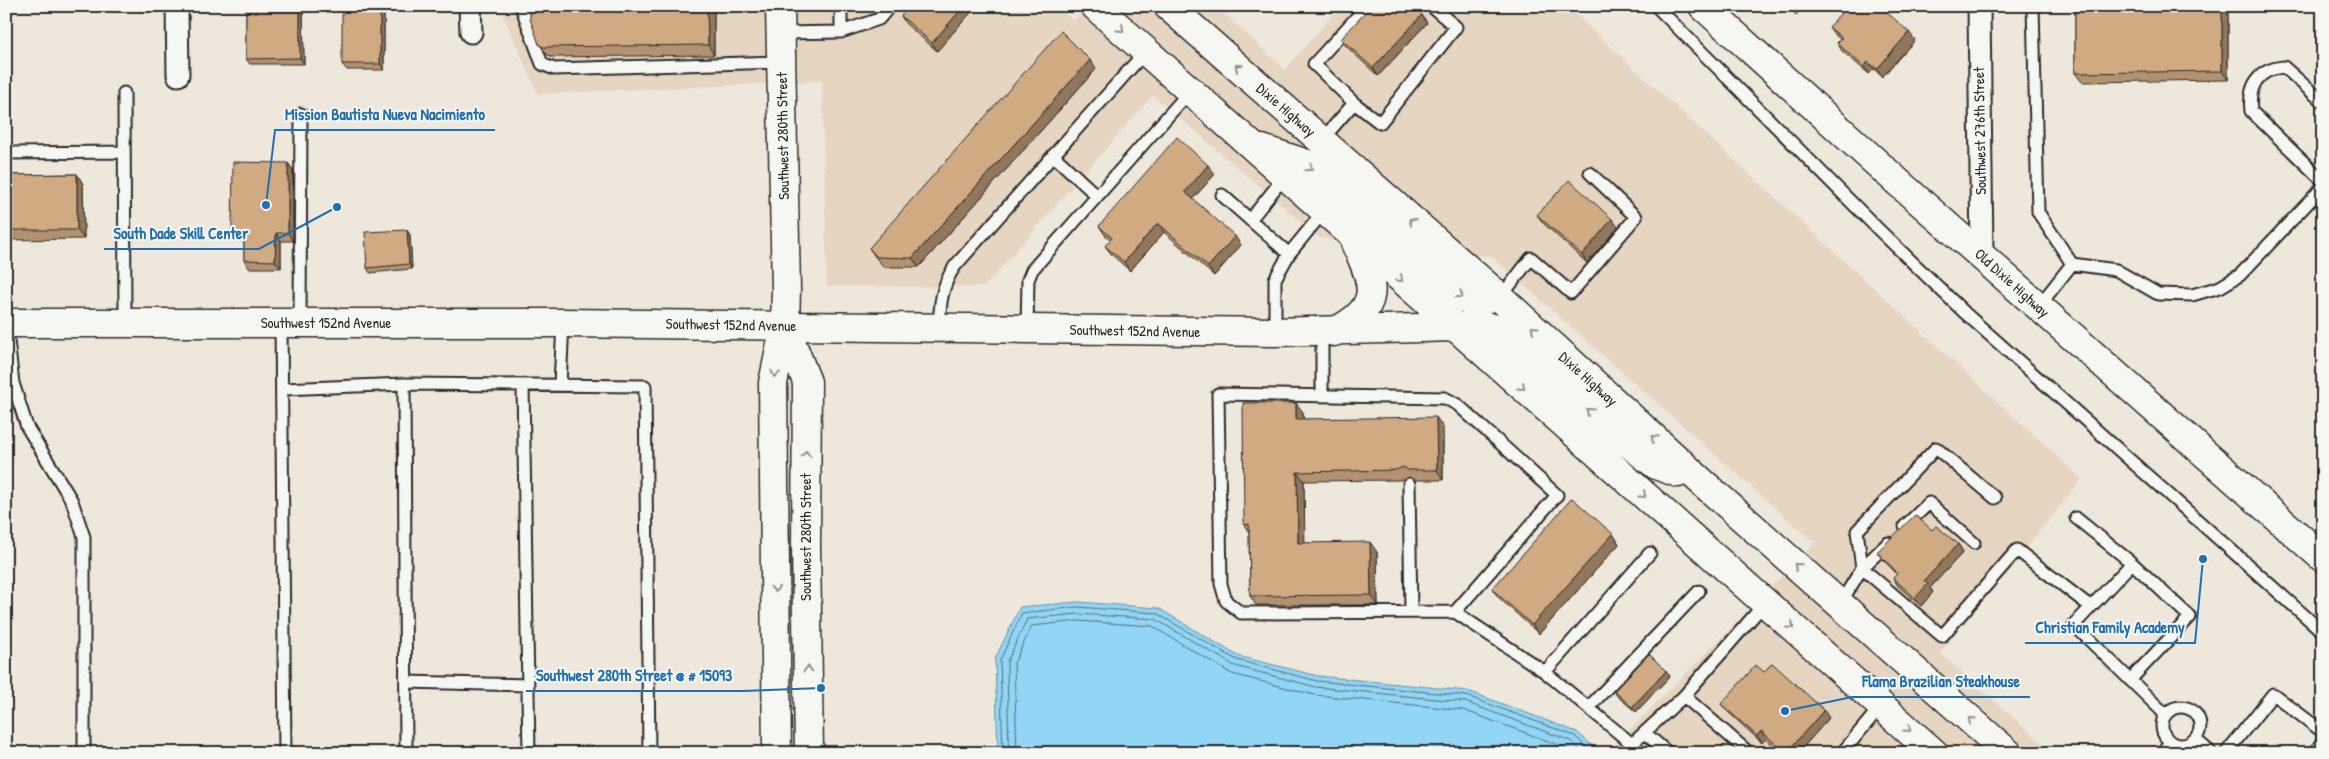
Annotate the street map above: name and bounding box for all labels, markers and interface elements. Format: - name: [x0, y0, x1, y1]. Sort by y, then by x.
- one-way arrow: [1115, 23, 1124, 32]
- one-way arrow: [1234, 64, 1243, 73]
- street label: Southwest 276th Street: [1968, 66, 1991, 195]
- street label: Southwest 280th Street: [771, 71, 794, 200]
- street label: Dixie Highway: [1252, 78, 1321, 141]
- callout: Mission Bautista Nueva Nacimiento: [275, 99, 495, 130]
- text: Mission Bautista Nueva Nacimiento: [285, 103, 486, 125]
- one-way arrow: [1305, 161, 1314, 171]
- callout: South Dade Skill Center: [104, 218, 259, 249]
- one-way arrow: [1409, 218, 1418, 227]
- text: South Dade Skill Center: [114, 222, 249, 244]
- street label: Old Dixie Highway: [1970, 243, 2054, 322]
- one-way arrow: [1395, 273, 1404, 282]
- one-way arrow: [1455, 289, 1464, 299]
- street label: Southwest 152nd Avenue: [261, 312, 391, 333]
- street label: Southwest 152nd Avenue: [666, 313, 797, 336]
- street label: Southwest 152nd Avenue: [1070, 319, 1201, 342]
- one-way arrow: [1530, 326, 1539, 335]
- street label: Dixie Highway: [1554, 347, 1622, 411]
- one-way arrow: [770, 369, 781, 378]
- one-way arrow: [1516, 381, 1525, 390]
- one-way arrow: [1586, 407, 1595, 416]
- one-way arrow: [1650, 435, 1659, 444]
- one-way arrow: [801, 450, 811, 458]
- street label: Southwest 280th Street: [795, 472, 816, 601]
- one-way arrow: [1638, 489, 1647, 498]
- one-way arrow: [1794, 564, 1803, 572]
- one-way arrow: [770, 585, 780, 593]
- callout: Christian Family Academy: [2025, 612, 2195, 643]
- text: Christian Family Academy: [2035, 616, 2185, 639]
- one-way arrow: [1786, 620, 1795, 629]
- callout: Southwest 280th Street @ # 15093: [526, 660, 742, 691]
- text: Southwest 280th Street @ # 15093: [536, 664, 732, 686]
- one-way arrow: [803, 665, 813, 672]
- callout: Flama Brazilian Steakhouse: [1852, 666, 2030, 697]
- text: Flama Brazilian Steakhouse: [1861, 670, 2020, 692]
- one-way arrow: [1968, 717, 1977, 726]
- one-way arrow: [1902, 723, 1911, 732]

